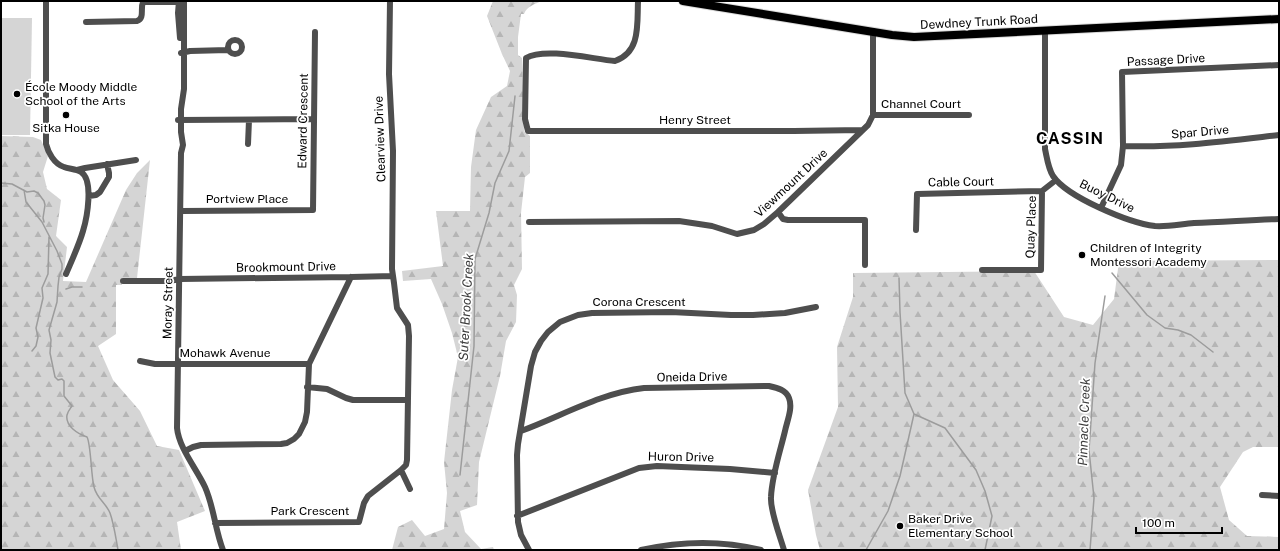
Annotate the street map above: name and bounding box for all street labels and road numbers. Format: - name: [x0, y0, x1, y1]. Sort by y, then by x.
- street label: Dewdney Trunk Road: [920, 12, 1038, 32]
- street label: Passage Drive: [1126, 51, 1206, 69]
- street label: Edward Crescent: [295, 73, 311, 169]
- street label: Clearview Drive: [371, 95, 389, 182]
- street label: Channel Court: [881, 97, 961, 111]
- street label: Henry Street: [659, 113, 731, 127]
- street label: Spar Drive: [1170, 122, 1230, 142]
- street label: Viewmount Drive: [752, 146, 830, 220]
- street label: Cable Court: [928, 174, 995, 190]
- street label: Buoy Drive: [1077, 177, 1137, 215]
- street label: Portview Place: [206, 192, 288, 206]
- street label: Quay Place: [1023, 195, 1039, 259]
- street label: Brookmount Drive: [236, 259, 336, 275]
- street label: Moray Street: [160, 266, 176, 339]
- street label: Corona Crescent: [592, 295, 686, 309]
- street label: Mohawk Avenue: [180, 346, 271, 360]
- street label: Oneida Drive: [656, 369, 728, 385]
- street label: Huron Drive: [648, 449, 714, 465]
- street label: Park Crescent: [271, 504, 350, 518]

